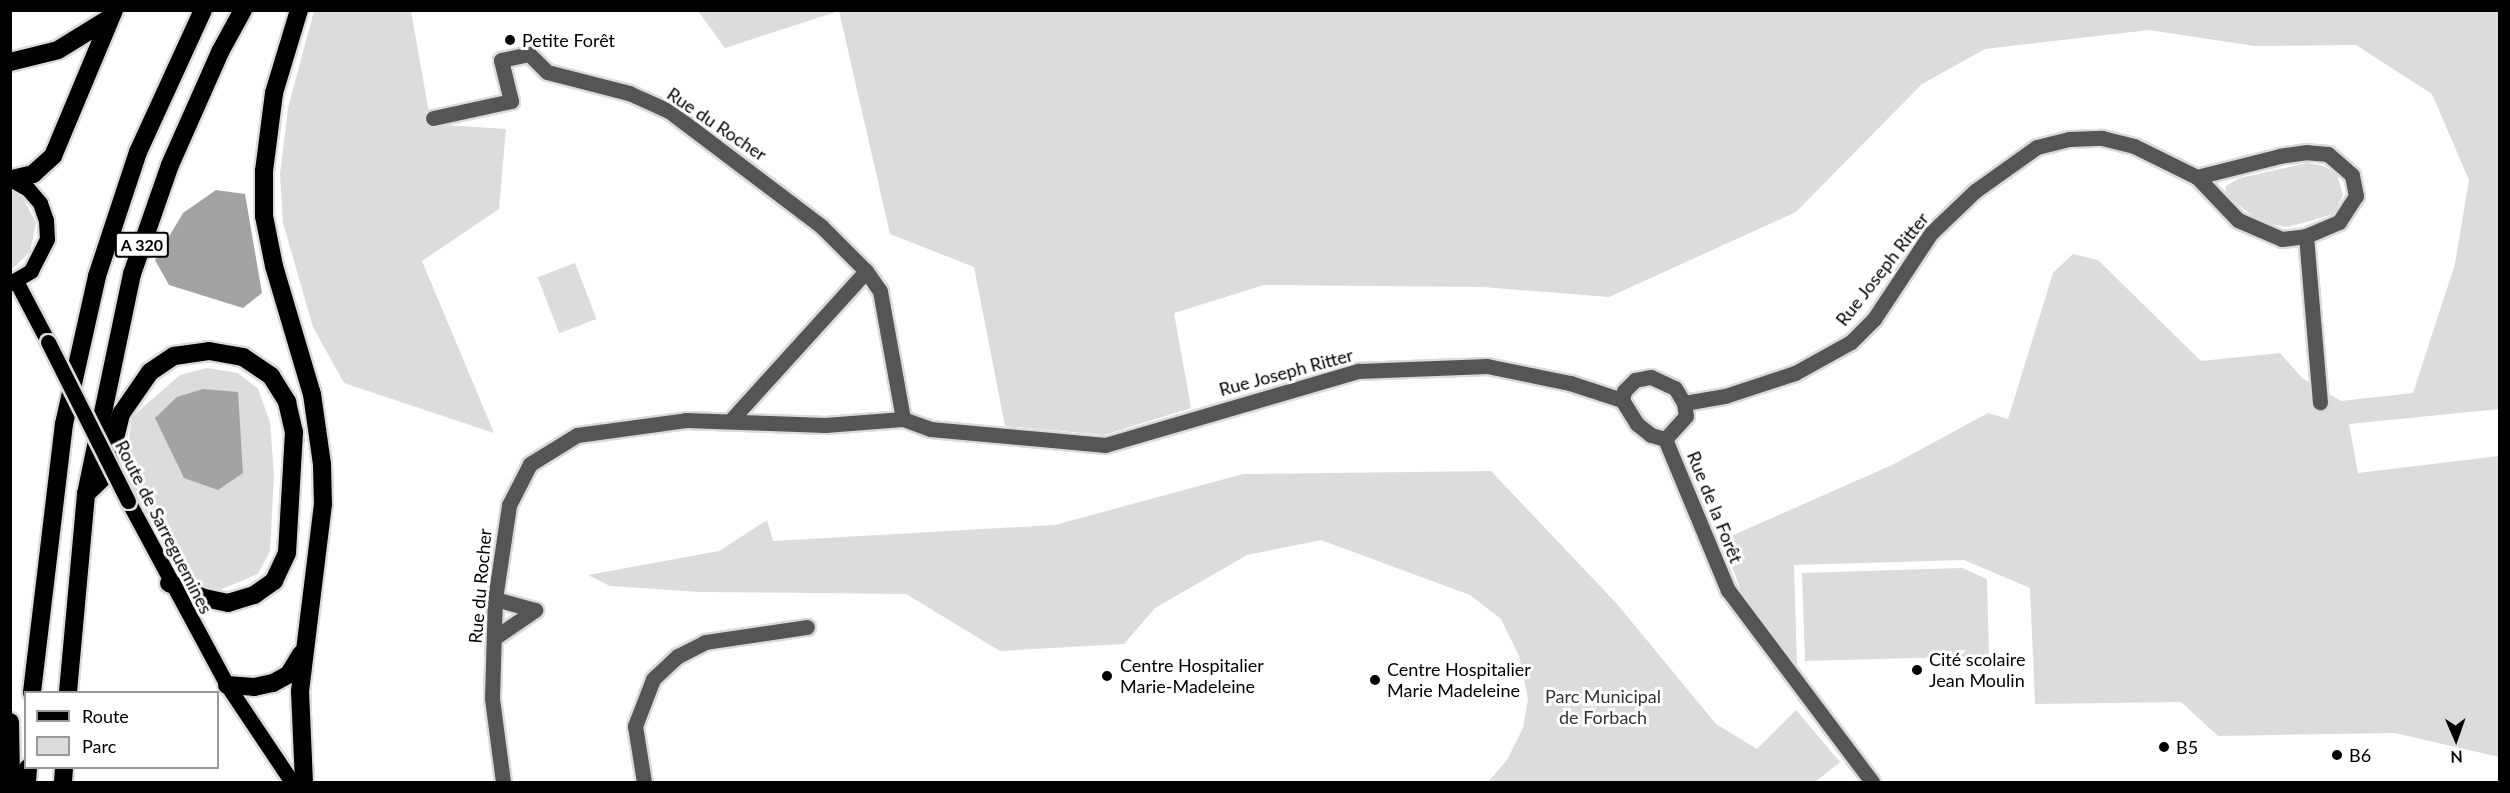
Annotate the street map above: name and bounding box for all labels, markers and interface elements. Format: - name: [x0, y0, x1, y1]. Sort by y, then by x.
- place label: Petite Forêt: [522, 29, 615, 51]
- marker: Petite Forêt: [503, 33, 517, 47]
- street label: Rue du Rocher: [663, 83, 771, 165]
- street label: Rue Joseph Ritter: [1831, 208, 1933, 330]
- road number: A 320: [114, 232, 170, 258]
- street label: Rue Joseph Ritter: [1216, 344, 1356, 400]
- street label: Route de Sarreguemines: [111, 437, 217, 617]
- street label: Rue de la Forêt: [1683, 448, 1747, 566]
- street label: Rue du Rocher: [464, 528, 496, 644]
- place label: Cité scolaire Jean Moulin: [1929, 649, 2025, 692]
- place label: Centre Hospitalier Marie-Madeleine: [1120, 655, 1264, 698]
- place label: Centre Hospitalier Marie Madeleine: [1387, 659, 1531, 702]
- marker: Cité scolaire Jean Moulin: [1910, 663, 1924, 677]
- marker: Centre Hospitalier Marie-Madeleine: [1098, 667, 1116, 685]
- marker: Centre Hospitalier Marie Madeleine: [1368, 673, 1382, 687]
- park label: Parc Municipal de Forbach: [1545, 686, 1661, 728]
- legend: [24, 691, 219, 769]
- text: Route: [82, 705, 129, 727]
- north arrow: [2426, 709, 2486, 769]
- text: Parc: [82, 735, 116, 757]
- place label: B5: [2176, 736, 2198, 758]
- marker: B5: [2157, 740, 2171, 754]
- place label: B6: [2349, 744, 2371, 766]
- marker: B6: [2330, 748, 2344, 762]
- text: N: [2450, 748, 2463, 767]

